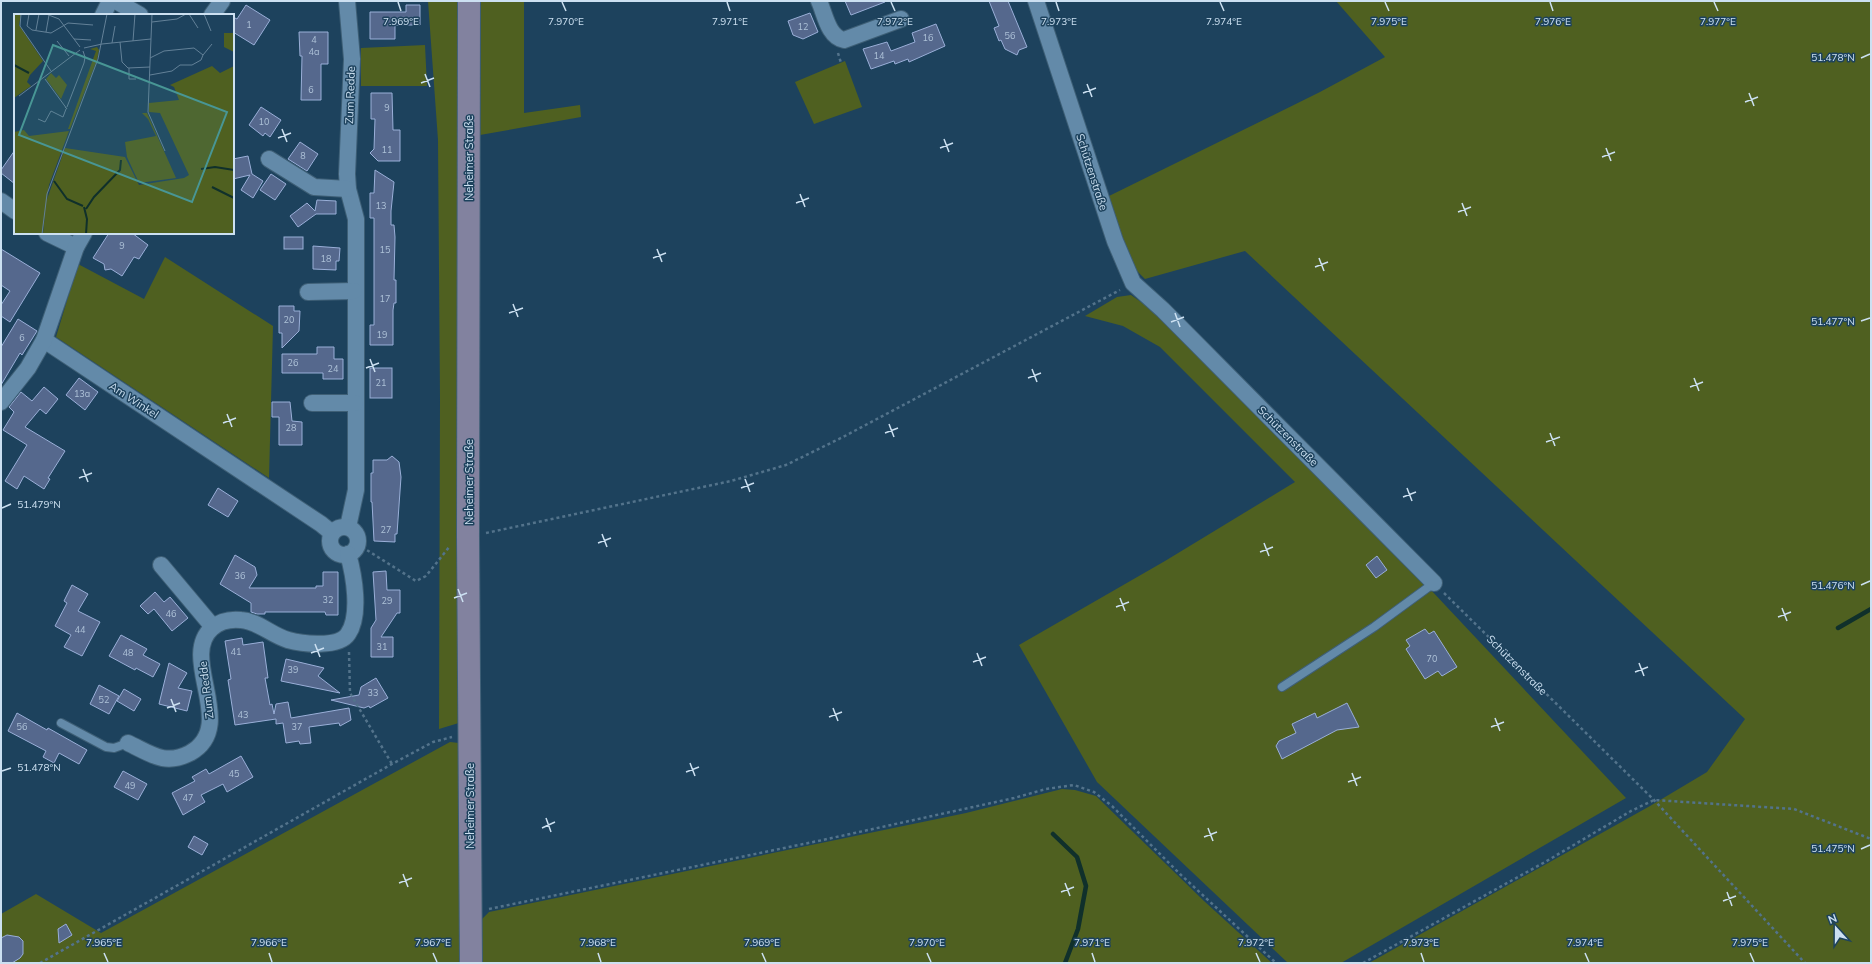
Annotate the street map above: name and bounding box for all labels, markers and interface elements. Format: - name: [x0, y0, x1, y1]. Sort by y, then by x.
- inset map: [14, 14, 234, 234]
- text: 7.969°E: [383, 15, 419, 28]
- text: 7.970°E: [548, 15, 584, 28]
- text: 7.971°E: [712, 15, 748, 28]
- text: 7.972°E: [877, 15, 913, 28]
- text: 7.973°E: [1041, 15, 1077, 28]
- text: 7.974°E: [1206, 15, 1242, 28]
- text: 7.975°E: [1371, 15, 1407, 28]
- text: 7.976°E: [1535, 15, 1571, 28]
- text: 7.977°E: [1700, 15, 1736, 28]
- house number: 1: [246, 19, 252, 30]
- house number: 12: [798, 21, 808, 32]
- house number: 56: [1005, 30, 1015, 41]
- house number: 16: [923, 32, 933, 43]
- house number: 4: [311, 34, 317, 45]
- house number: 4a: [309, 46, 319, 57]
- house number: 14: [874, 50, 885, 61]
- text: 51.478°N: [1811, 51, 1855, 64]
- street label: Zum Redde: [342, 66, 358, 124]
- house number: 6: [308, 84, 314, 95]
- house number: 9: [384, 102, 390, 113]
- street label: Neheimer Straße: [462, 115, 476, 201]
- house number: 10: [259, 116, 269, 127]
- street label: Schützenstraße: [1073, 132, 1111, 212]
- house number: 11: [382, 144, 392, 155]
- house number: 8: [300, 150, 306, 161]
- house number: 13: [376, 200, 386, 211]
- house number: 9: [119, 240, 125, 251]
- house number: 15: [380, 244, 391, 255]
- house number: 18: [321, 253, 331, 264]
- house number: 17: [380, 293, 390, 304]
- house number: 20: [284, 314, 294, 325]
- text: 51.477°N: [1811, 315, 1855, 328]
- house number: 19: [377, 329, 387, 340]
- house number: 6: [19, 332, 25, 343]
- house number: 26: [288, 357, 298, 368]
- house number: 24: [328, 363, 339, 374]
- house number: 21: [376, 377, 386, 388]
- street label: Am Winkel: [107, 379, 161, 421]
- house number: 13a: [74, 388, 90, 399]
- street label: Schützenstraße: [1255, 403, 1321, 469]
- house number: 28: [286, 422, 296, 433]
- street label: Neheimer Straße: [462, 439, 476, 525]
- text: 51.479°N: [17, 498, 61, 511]
- house number: 27: [381, 524, 391, 535]
- house number: 36: [235, 570, 245, 581]
- text: 51.476°N: [1811, 579, 1855, 592]
- house number: 32: [323, 594, 333, 605]
- house number: 29: [382, 595, 392, 606]
- house number: 46: [166, 608, 176, 619]
- house number: 44: [75, 624, 86, 635]
- street label: Schützenstraße: [1484, 632, 1550, 698]
- house number: 31: [377, 641, 387, 652]
- house number: 41: [231, 646, 241, 657]
- house number: 48: [123, 647, 133, 658]
- house number: 70: [1427, 653, 1437, 664]
- street label: Zum Redde: [196, 660, 216, 720]
- house number: 39: [288, 664, 298, 675]
- house number: 33: [368, 687, 378, 698]
- house number: 52: [99, 694, 109, 705]
- house number: 43: [238, 709, 248, 720]
- house number: 56: [17, 721, 27, 732]
- house number: 37: [292, 721, 302, 732]
- text: 51.478°N: [17, 761, 61, 774]
- street label: Neheimer Straße: [463, 763, 477, 849]
- house number: 45: [229, 768, 240, 779]
- house number: 49: [125, 780, 135, 791]
- house number: 47: [183, 792, 193, 803]
- text: 51.475°N: [1811, 842, 1855, 855]
- north arrow: [1816, 908, 1856, 948]
- text: N: [1826, 911, 1839, 927]
- text: 7.965°E: [86, 936, 122, 949]
- text: 7.966°E: [251, 936, 287, 949]
- text: 7.967°E: [415, 936, 451, 949]
- text: 7.968°E: [580, 936, 616, 949]
- text: 7.969°E: [744, 936, 780, 949]
- text: 7.970°E: [909, 936, 945, 949]
- text: 7.971°E: [1074, 936, 1110, 949]
- text: 7.972°E: [1238, 936, 1274, 949]
- text: 7.973°E: [1403, 936, 1439, 949]
- text: 7.974°E: [1567, 936, 1603, 949]
- text: 7.975°E: [1732, 936, 1768, 949]

